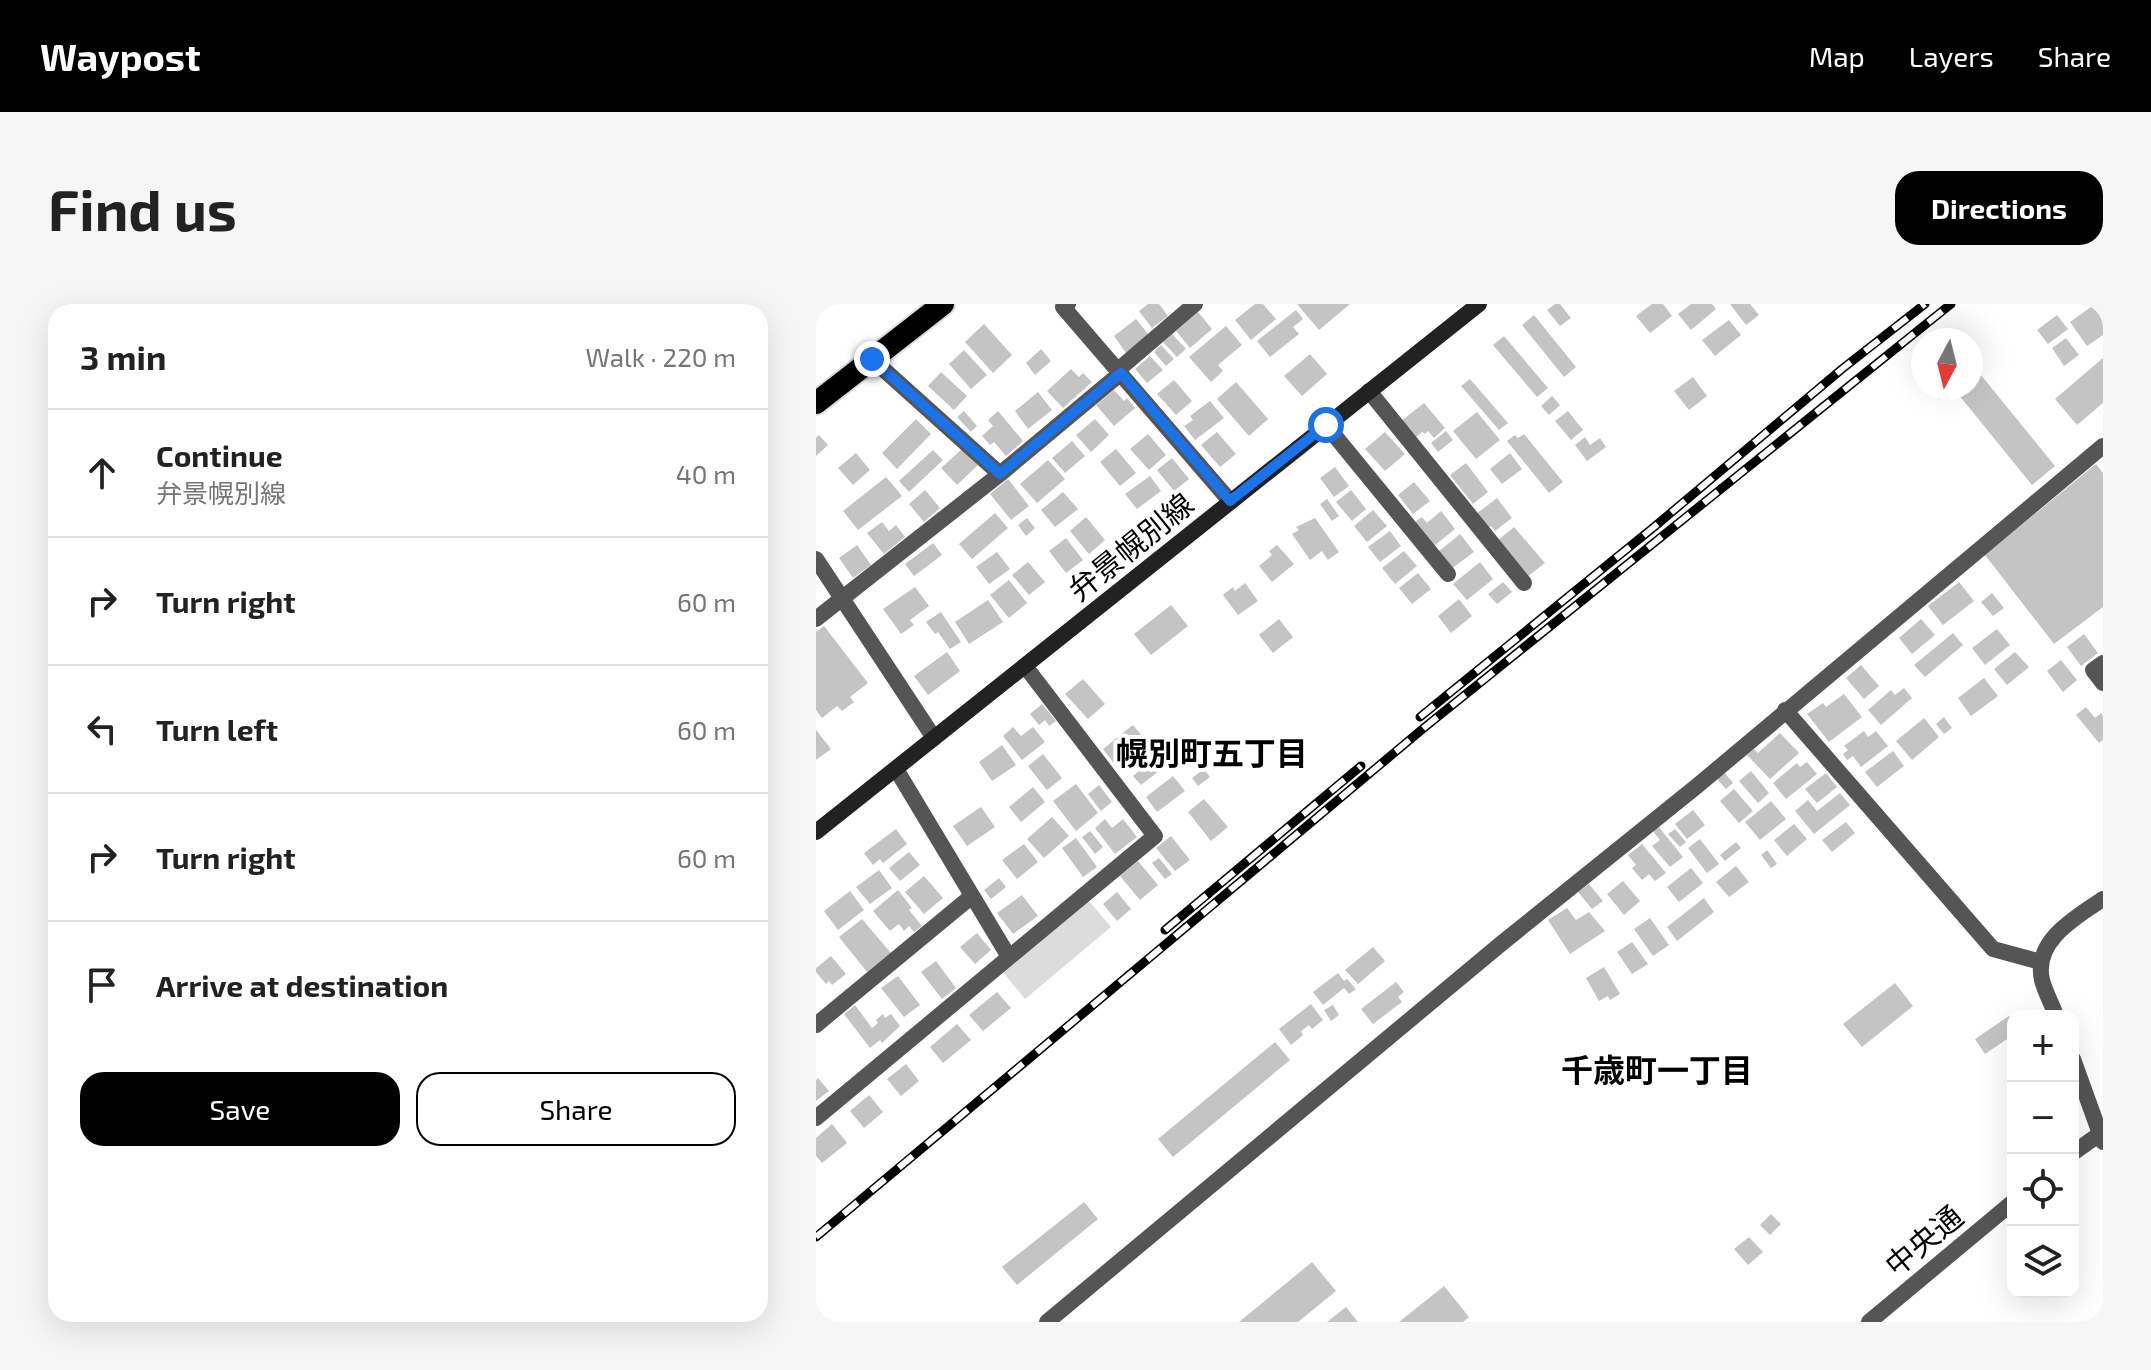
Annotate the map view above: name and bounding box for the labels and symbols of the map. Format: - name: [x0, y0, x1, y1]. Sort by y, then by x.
- north arrow: [1911, 328, 1983, 400]
- route end: [854, 341, 890, 377]
- route start: [1308, 407, 1344, 443]
- street label: 弁景幌別線: [1060, 485, 1200, 607]
- district label: 幌別町五丁目: [1116, 733, 1308, 771]
- district label: 千歳町一丁目: [1561, 1050, 1753, 1088]
- street label: 中央通: [1877, 1197, 1969, 1283]

